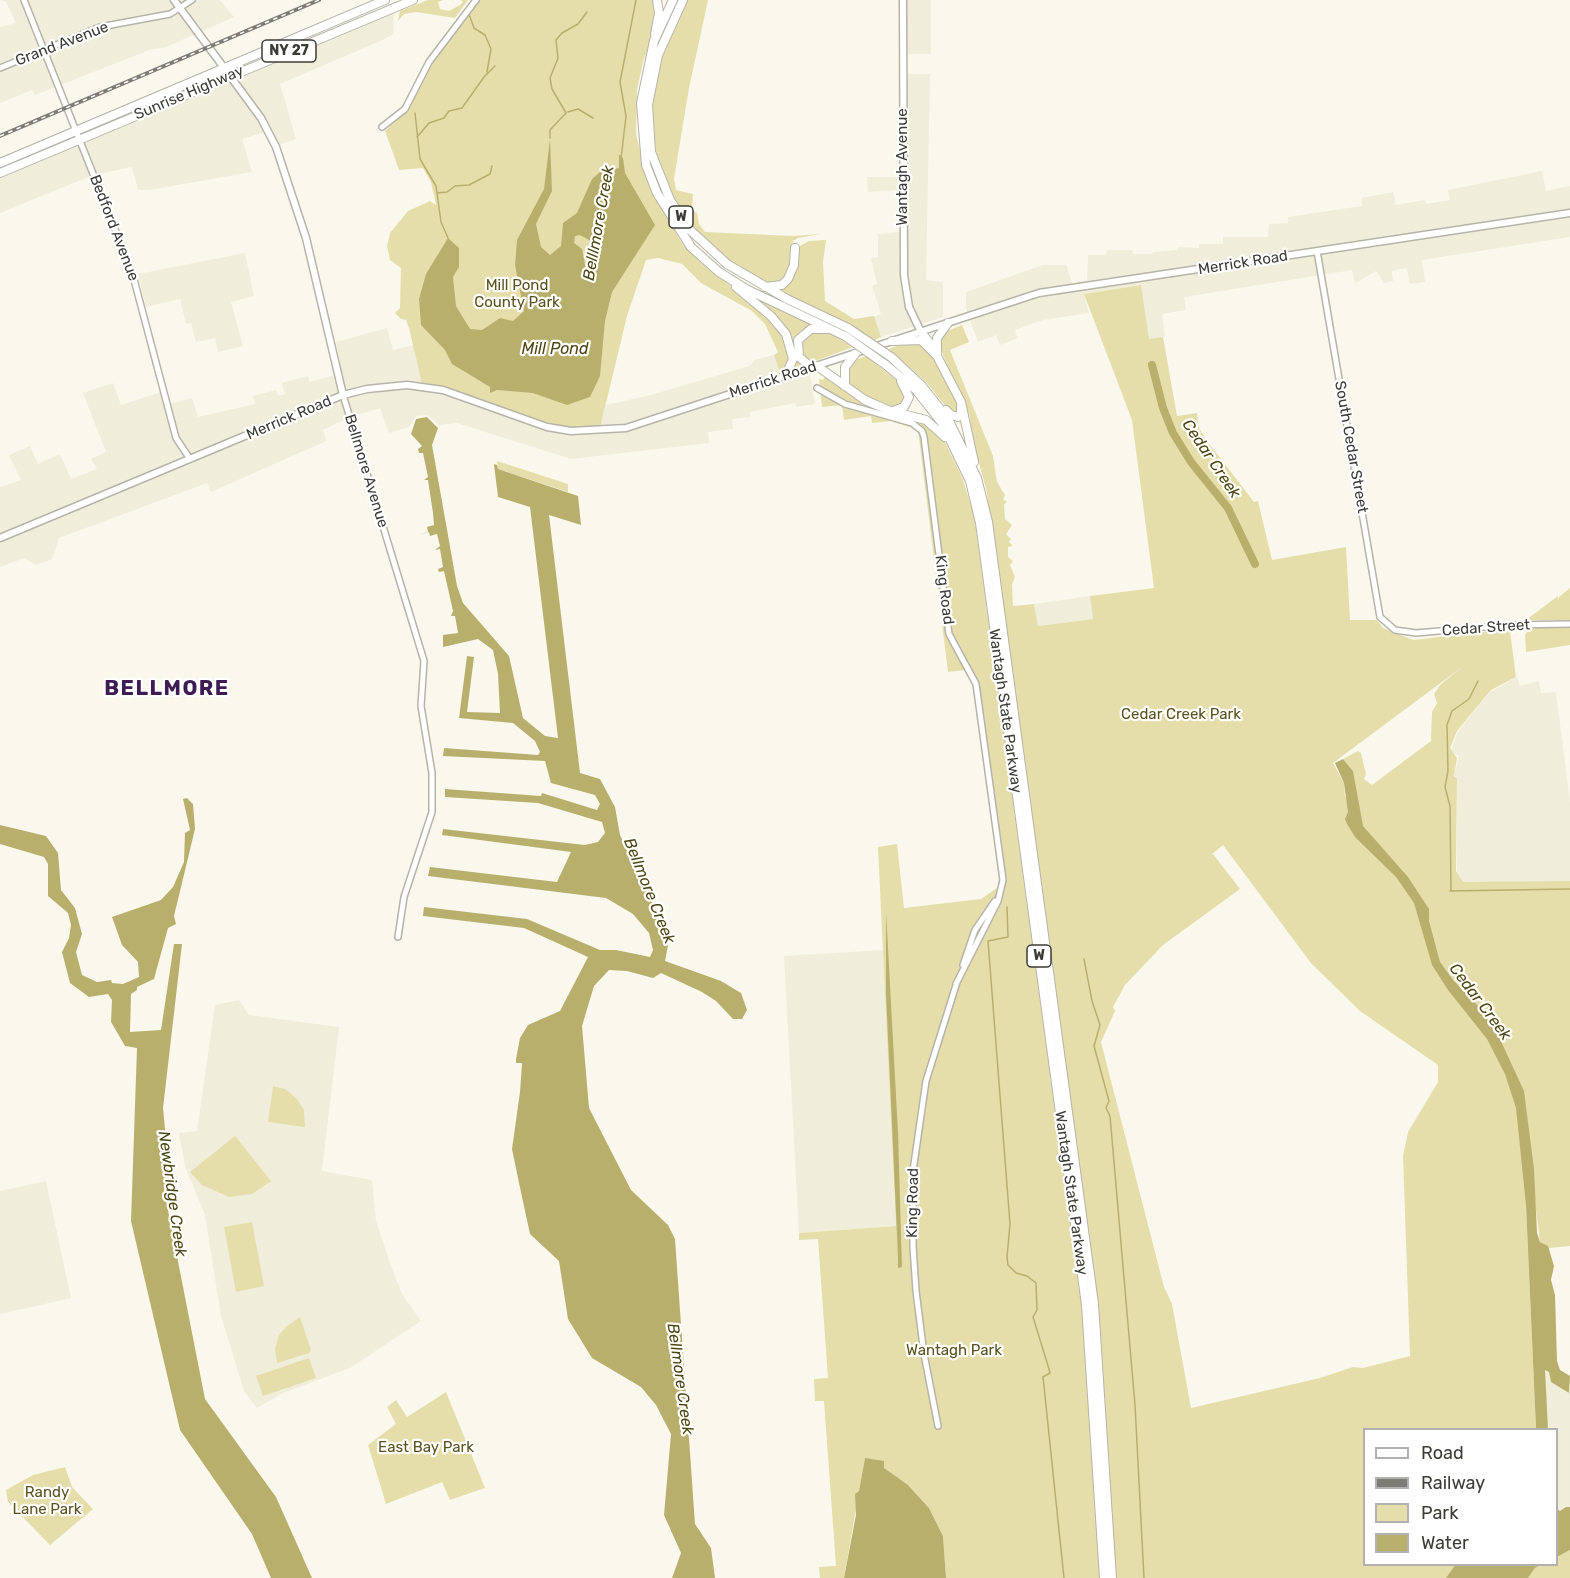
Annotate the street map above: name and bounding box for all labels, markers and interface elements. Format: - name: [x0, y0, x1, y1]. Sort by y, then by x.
- street label: Grand Avenue: [13, 18, 111, 70]
- road number: NY 27: [262, 40, 316, 62]
- street label: Sunrise Highway: [132, 62, 246, 124]
- street label: Wantagh Avenue: [894, 108, 912, 226]
- water label: Belllmore Creek: [579, 164, 619, 282]
- street label: Bedford Avenue: [85, 172, 143, 284]
- road number: W: [669, 206, 693, 228]
- street label: Merrick Road: [1197, 247, 1289, 279]
- park label: Mill Pond County Park: [474, 277, 560, 312]
- water label: Mill Pond: [521, 339, 589, 359]
- street label: Merrick Road: [727, 357, 819, 403]
- street label: South Cedar Street: [1331, 379, 1371, 515]
- street label: Merrick Road: [244, 392, 334, 444]
- street label: Bellmore Avenue: [340, 412, 392, 530]
- water label: Cedar Creek: [1178, 416, 1244, 502]
- street label: King Road: [931, 554, 957, 626]
- street label: Cedar Street: [1441, 616, 1531, 640]
- street label: Wantagh State Parkway: [985, 628, 1025, 794]
- district label: BELLMORE: [104, 676, 230, 702]
- park label: Cedar Creek Park: [1121, 706, 1241, 724]
- water label: Bellmore Creek: [619, 835, 679, 947]
- road number: W: [1027, 945, 1051, 967]
- water label: Cedar Creek: [1445, 960, 1515, 1044]
- street label: Wantagh State Parkway: [1051, 1110, 1091, 1276]
- water label: Newbridge Creek: [154, 1130, 190, 1258]
- street label: King Road: [903, 1168, 923, 1238]
- water label: Bellmore Creek: [663, 1322, 697, 1436]
- park label: Wantagh Park: [906, 1342, 1002, 1360]
- legend: [1363, 1428, 1558, 1566]
- park label: East Bay Park: [378, 1439, 474, 1457]
- text: Road: [1421, 1442, 1464, 1464]
- text: Railway: [1421, 1472, 1485, 1494]
- park label: Randy Lane Park: [12, 1484, 82, 1519]
- text: Park: [1421, 1502, 1458, 1524]
- text: Water: [1421, 1532, 1469, 1554]

